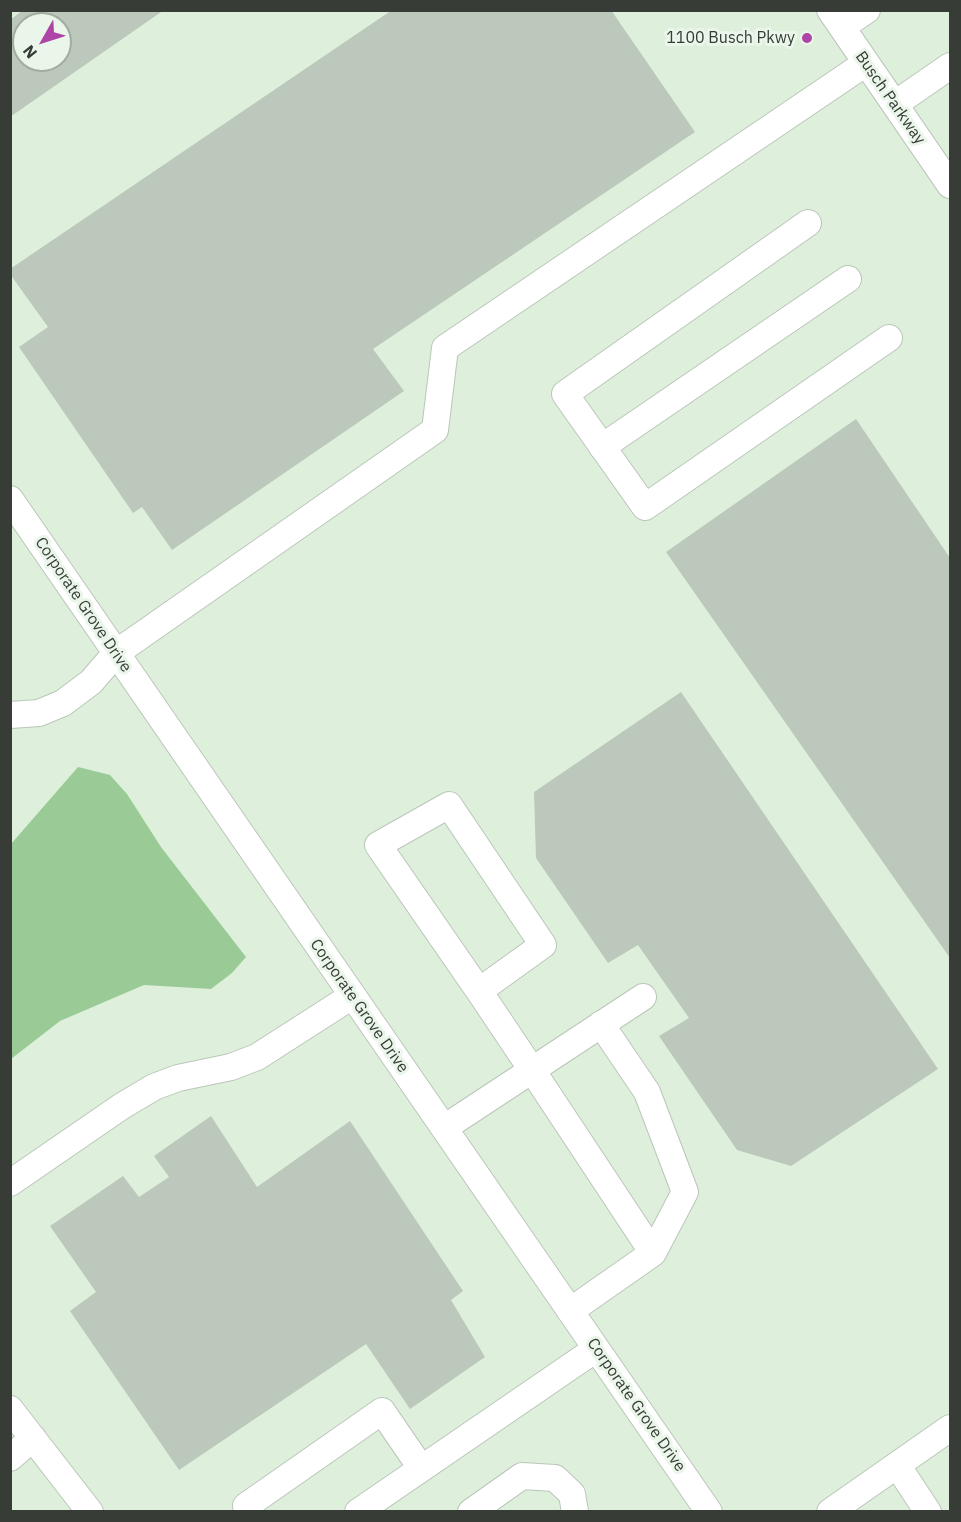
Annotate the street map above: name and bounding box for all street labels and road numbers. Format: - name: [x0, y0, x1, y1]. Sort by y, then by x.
- street label: Busch Parkway: [851, 48, 929, 148]
- street label: Corporate Grove Drive: [31, 534, 135, 676]
- street label: Corporate Grove Drive: [306, 936, 412, 1076]
- street label: Corporate Grove Drive: [583, 1335, 689, 1475]

